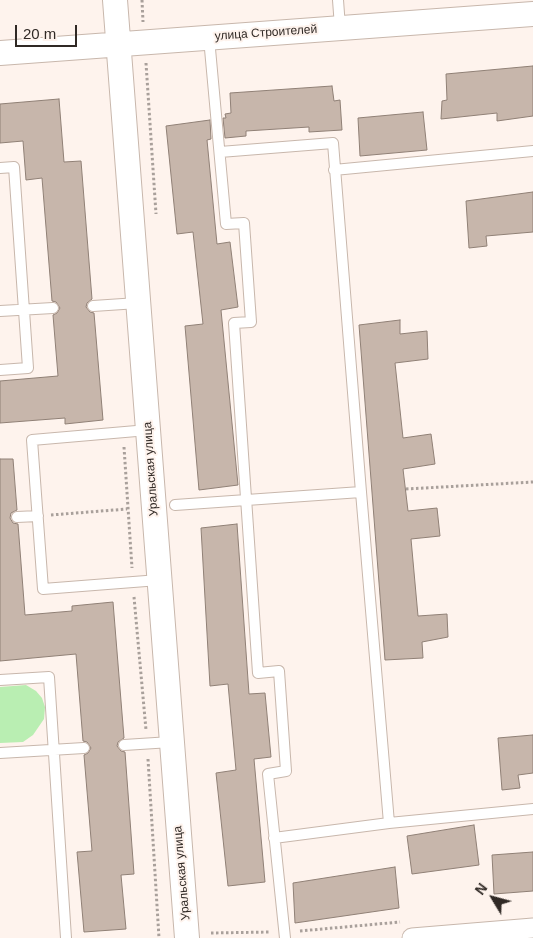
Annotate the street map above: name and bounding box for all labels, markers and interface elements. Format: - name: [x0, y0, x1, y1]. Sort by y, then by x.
- scale bar: [18, 15, 80, 47]
- street label: улица Строителей: [214, 22, 318, 44]
- text: 20 m: [23, 25, 56, 42]
- street label: Уральская улица: [141, 421, 161, 517]
- street label: Уральская улица: [171, 825, 193, 921]
- north arrow: [468, 873, 518, 923]
- text: N: [472, 880, 490, 898]

